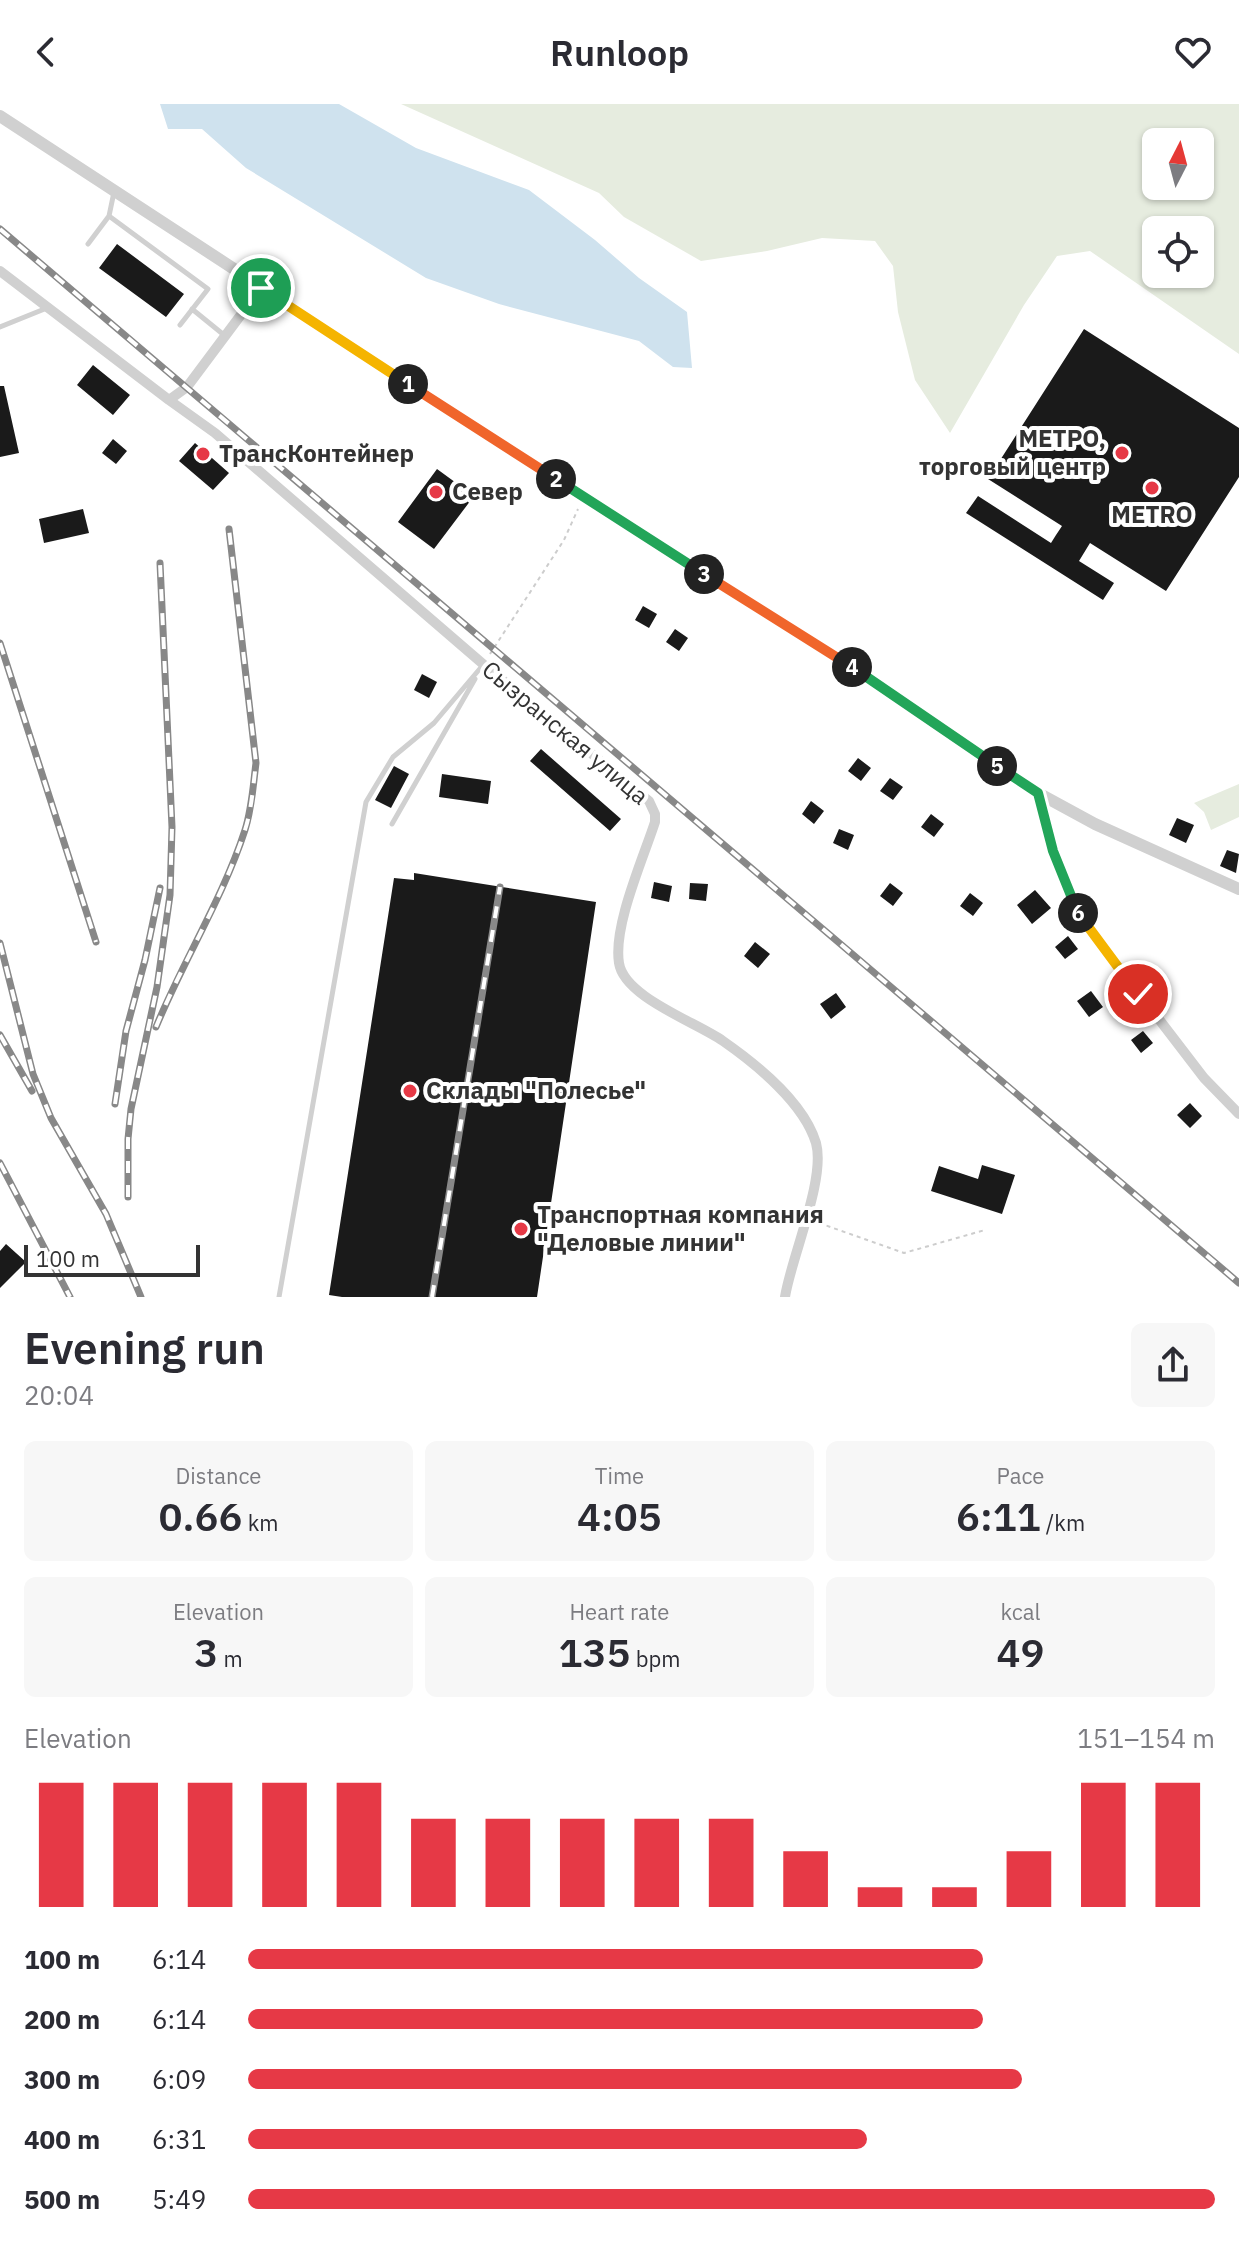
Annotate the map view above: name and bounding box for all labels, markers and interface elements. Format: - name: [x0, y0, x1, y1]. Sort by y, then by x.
- text: Runloop: [550, 29, 689, 76]
- icon: back: [24, 30, 68, 74]
- icon: heart: [1171, 30, 1215, 74]
- north arrow: [1142, 128, 1214, 200]
- map controls: [1142, 128, 1214, 288]
- button: locate: [1142, 216, 1214, 288]
- pin: [227, 254, 295, 322]
- icon: arrive: [239, 266, 283, 310]
- pin: 1: [388, 364, 428, 404]
- text: 1: [401, 369, 415, 398]
- place label: МЕТРО, торговый центр: [919, 422, 1106, 482]
- place label: ТрансКонтейнер: [219, 437, 414, 469]
- marker: МЕТРО, торговый центр: [1113, 444, 1131, 462]
- marker: ТрансКонтейнер: [194, 445, 212, 463]
- pin: 2: [536, 459, 576, 499]
- text: 2: [549, 464, 563, 493]
- place label: Север: [452, 475, 523, 507]
- marker: METRO: [1143, 479, 1161, 497]
- marker: Север: [427, 483, 445, 501]
- place label: METRO: [1111, 498, 1193, 530]
- pin: 3: [684, 554, 724, 594]
- text: 3: [697, 559, 711, 588]
- pin: 4: [832, 647, 872, 687]
- text: 4: [845, 652, 859, 681]
- street label: Сызранская улица: [476, 653, 656, 811]
- pin: 5: [977, 746, 1017, 786]
- text: 5: [990, 751, 1004, 780]
- pin: 6: [1058, 893, 1098, 933]
- text: 6: [1071, 898, 1085, 927]
- pin: [1104, 960, 1172, 1028]
- icon: check: [1116, 972, 1160, 1016]
- place label: Склады "Полесье": [426, 1074, 646, 1106]
- marker: Склады "Полесье": [401, 1082, 419, 1100]
- place label: Транспортная компания "Деловые линии": [537, 1198, 824, 1258]
- marker: Транспортная компания "Деловые линии": [512, 1220, 530, 1238]
- scale bar: [24, 1241, 200, 1277]
- text: 100 m: [36, 1244, 100, 1273]
- text: Evening run: [24, 1319, 265, 1376]
- button: share: [1131, 1323, 1215, 1407]
- text: 20:04: [24, 1378, 94, 1412]
- text: Distance: [176, 1461, 261, 1490]
- text: Time: [595, 1461, 644, 1490]
- text: Pace: [997, 1461, 1044, 1490]
- text: 0.66: [159, 1490, 242, 1542]
- text: 4:05: [577, 1490, 662, 1542]
- text: 6:11: [956, 1490, 1041, 1542]
- text: km: [242, 1508, 278, 1537]
- text: /km: [1041, 1508, 1085, 1537]
- text: Elevation: [173, 1597, 264, 1626]
- text: Heart rate: [570, 1597, 669, 1626]
- text: kcal: [1000, 1597, 1041, 1626]
- text: 3: [194, 1626, 218, 1678]
- text: 135: [559, 1626, 631, 1678]
- text: 49: [997, 1626, 1045, 1678]
- text: m: [218, 1644, 243, 1673]
- text: bpm: [631, 1644, 680, 1673]
- text: Elevation: [24, 1721, 132, 1755]
- text: 151–154 m: [1077, 1721, 1215, 1755]
- text: 100 m: [24, 1942, 100, 1976]
- text: 6:14: [152, 1942, 206, 1976]
- text: 200 m: [24, 2002, 100, 2036]
- text: 6:14: [152, 2002, 206, 2036]
- text: 300 m: [24, 2062, 100, 2096]
- text: 6:09: [152, 2062, 206, 2096]
- text: 400 m: [24, 2122, 100, 2156]
- text: 6:31: [152, 2122, 206, 2156]
- text: 500 m: [24, 2182, 100, 2216]
- text: 5:49: [152, 2182, 206, 2216]

